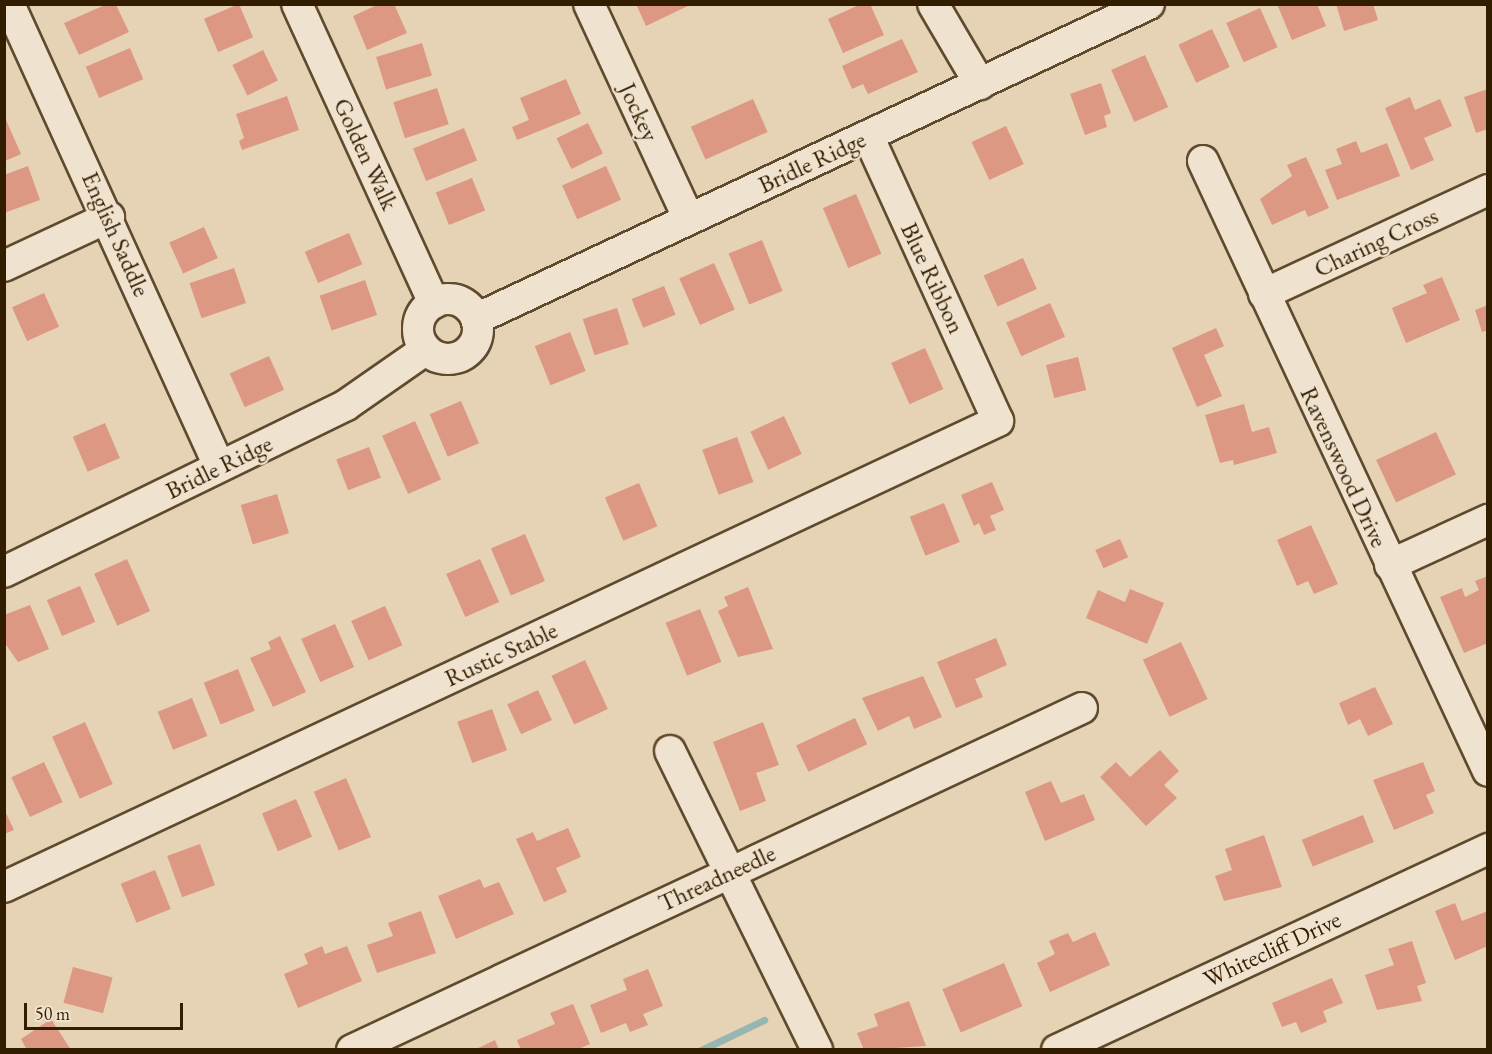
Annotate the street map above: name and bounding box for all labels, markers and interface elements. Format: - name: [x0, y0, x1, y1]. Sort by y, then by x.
- street label: Jockey: [613, 78, 665, 146]
- street label: Golden Walk: [328, 94, 404, 214]
- street label: Bridle Ridge: [754, 125, 870, 199]
- street label: English Saddle: [76, 167, 156, 301]
- street label: Charing Cross: [1310, 201, 1442, 283]
- street label: Blue Ribbon: [895, 218, 971, 338]
- street label: Ravenswood Drive: [1294, 382, 1394, 552]
- street label: Bridle Ridge: [161, 429, 277, 505]
- street label: Rustic Stable: [440, 615, 562, 693]
- street label: Threadneedle: [654, 838, 780, 918]
- street label: Whitecliff Drive: [1199, 905, 1345, 993]
- scale bar: [27, 991, 186, 1029]
- text: 50 m: [35, 1002, 70, 1025]

